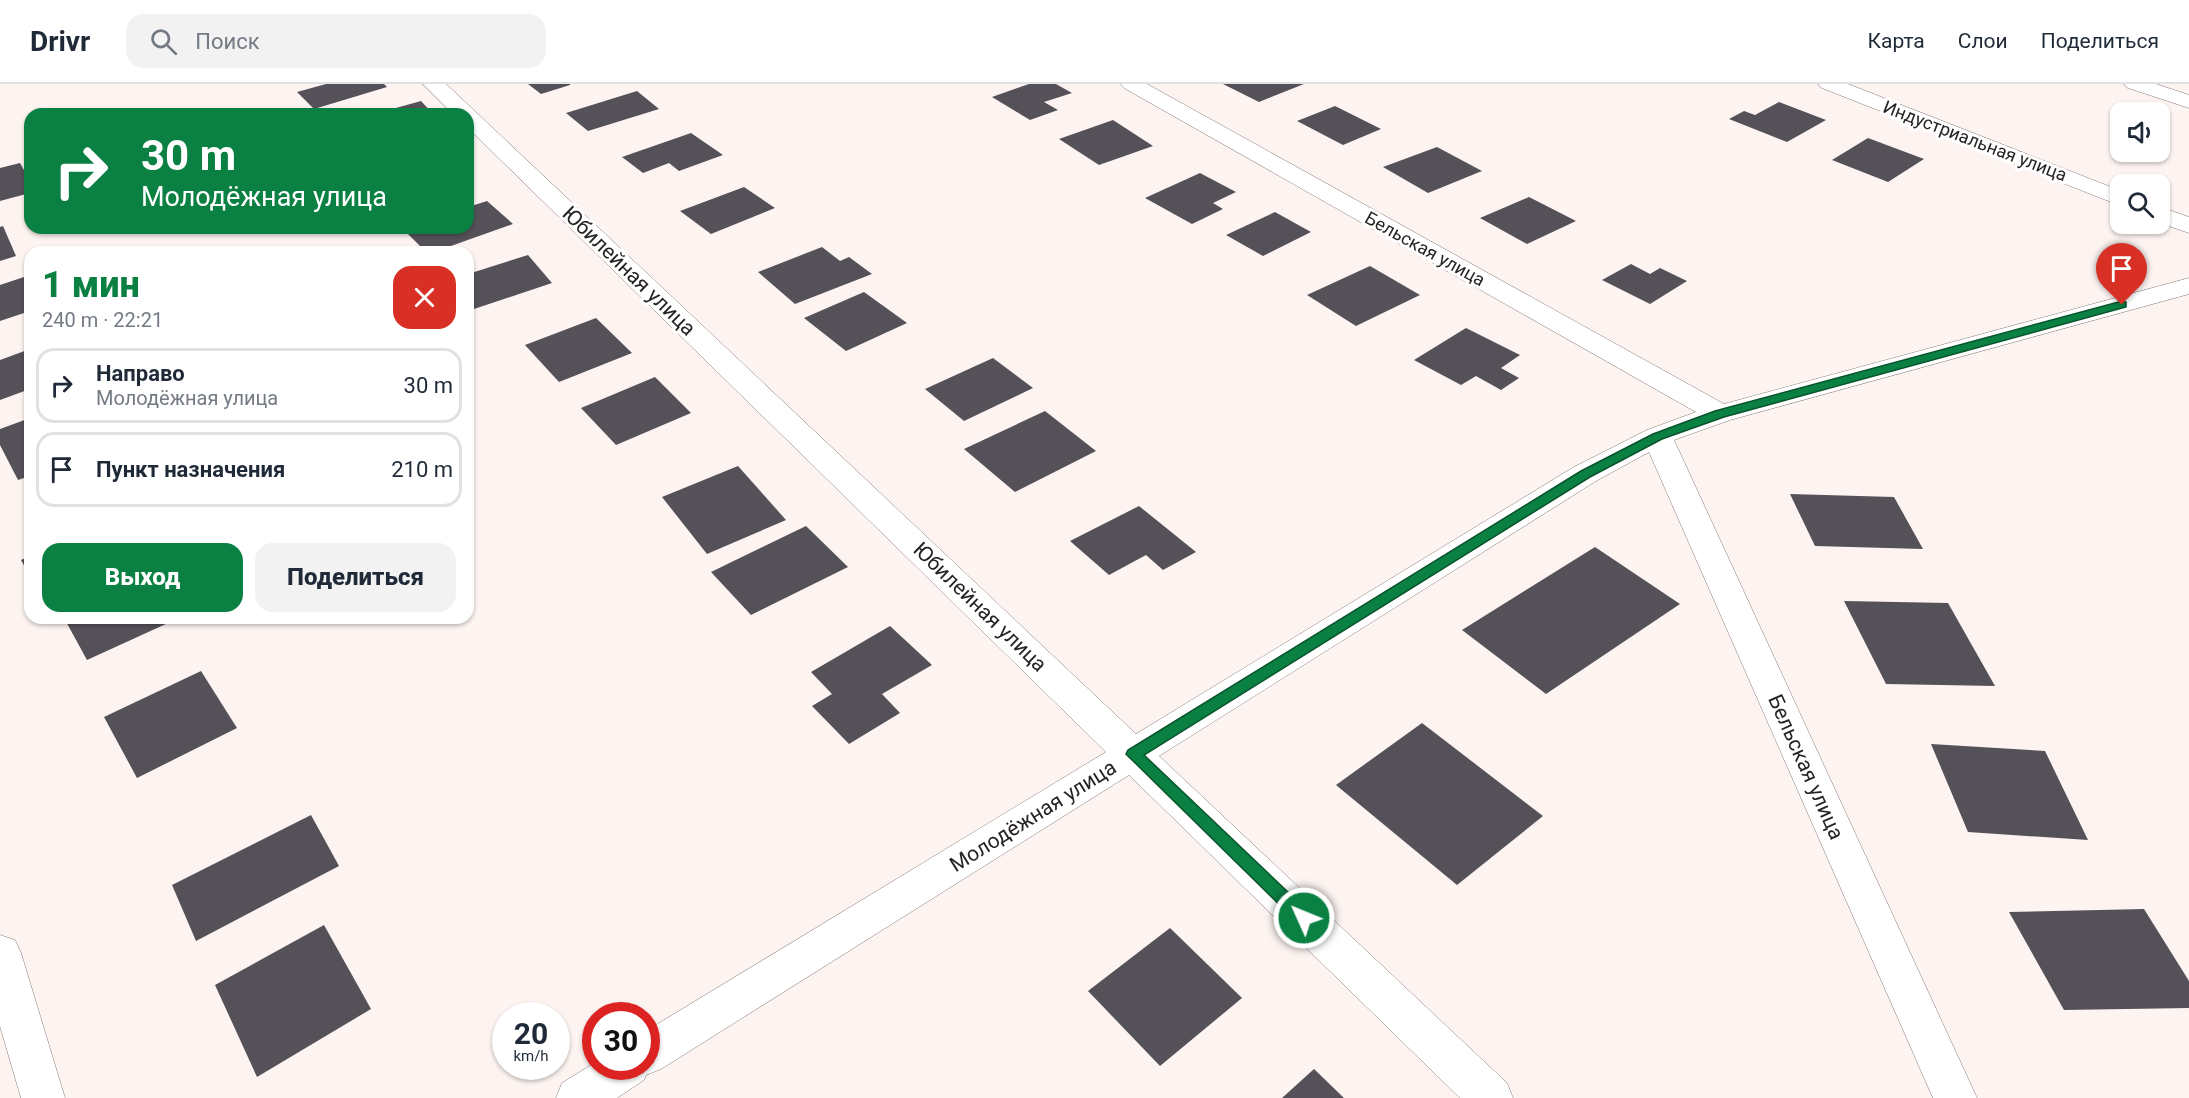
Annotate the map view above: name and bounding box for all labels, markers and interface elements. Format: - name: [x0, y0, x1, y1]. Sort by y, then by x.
- search box: [126, 14, 546, 68]
- text: Drivr: [30, 25, 90, 58]
- icon: search: [147, 25, 180, 58]
- text: Поиск: [195, 29, 260, 54]
- text: Карта: [1868, 29, 1925, 53]
- text: Слои: [1958, 29, 2008, 53]
- text: Поделиться: [2041, 29, 2159, 53]
- street label: Индустриальная улица: [1880, 96, 2070, 185]
- map controls: [2110, 102, 2170, 234]
- button: sound: [2110, 102, 2170, 162]
- text: 30 m: [141, 131, 236, 180]
- icon: right: [42, 132, 120, 210]
- button: search: [2110, 174, 2170, 234]
- text: Молодёжная улица: [141, 181, 387, 213]
- street label: Юбилейная улица: [557, 201, 701, 341]
- street label: Бельская улица: [1362, 207, 1489, 290]
- pin: [2096, 243, 2147, 305]
- icon: arrive: [2105, 252, 2138, 285]
- text: 1 мин: [42, 264, 140, 306]
- button: close: [393, 266, 456, 329]
- text: 240 m · 22:21: [42, 308, 163, 332]
- text: Направо: [96, 361, 185, 386]
- icon: right: [45, 369, 78, 402]
- text: 30 m: [404, 373, 453, 398]
- text: Молодёжная улица: [96, 386, 278, 410]
- icon: arrive: [45, 453, 78, 486]
- text: Пункт назначения: [96, 457, 285, 482]
- text: 210 m: [391, 457, 453, 482]
- street label: Юбилейная улица: [908, 537, 1052, 677]
- button: Выход: [42, 543, 243, 612]
- button: Поделиться: [255, 543, 456, 612]
- street label: Бельская улица: [1763, 691, 1849, 843]
- street label: Молодёжная улица: [946, 755, 1120, 877]
- position arrow: [1272, 886, 1336, 950]
- speed limit sign: 30: [582, 1002, 660, 1080]
- text: 20: [514, 1016, 548, 1051]
- text: km/h: [513, 1047, 549, 1065]

